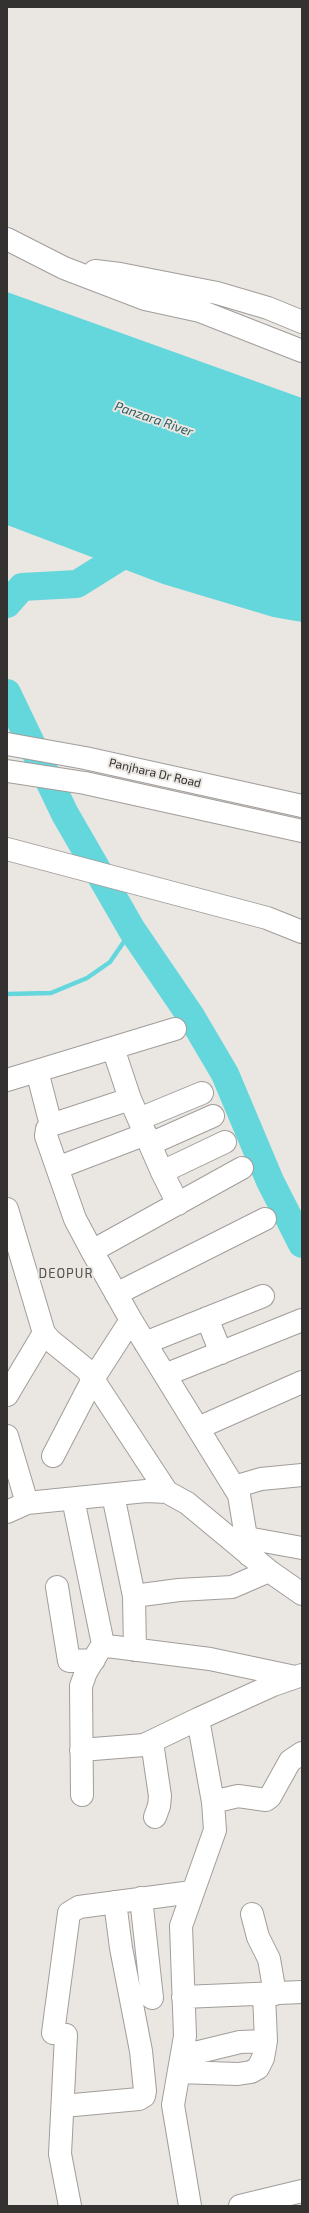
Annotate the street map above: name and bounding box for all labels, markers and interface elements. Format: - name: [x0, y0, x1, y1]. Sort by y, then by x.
- water label: Panzara River: [113, 398, 195, 440]
- street label: Panjhara Dr Road: [107, 755, 203, 791]
- district label: DEOPUR: [39, 1266, 93, 1282]

